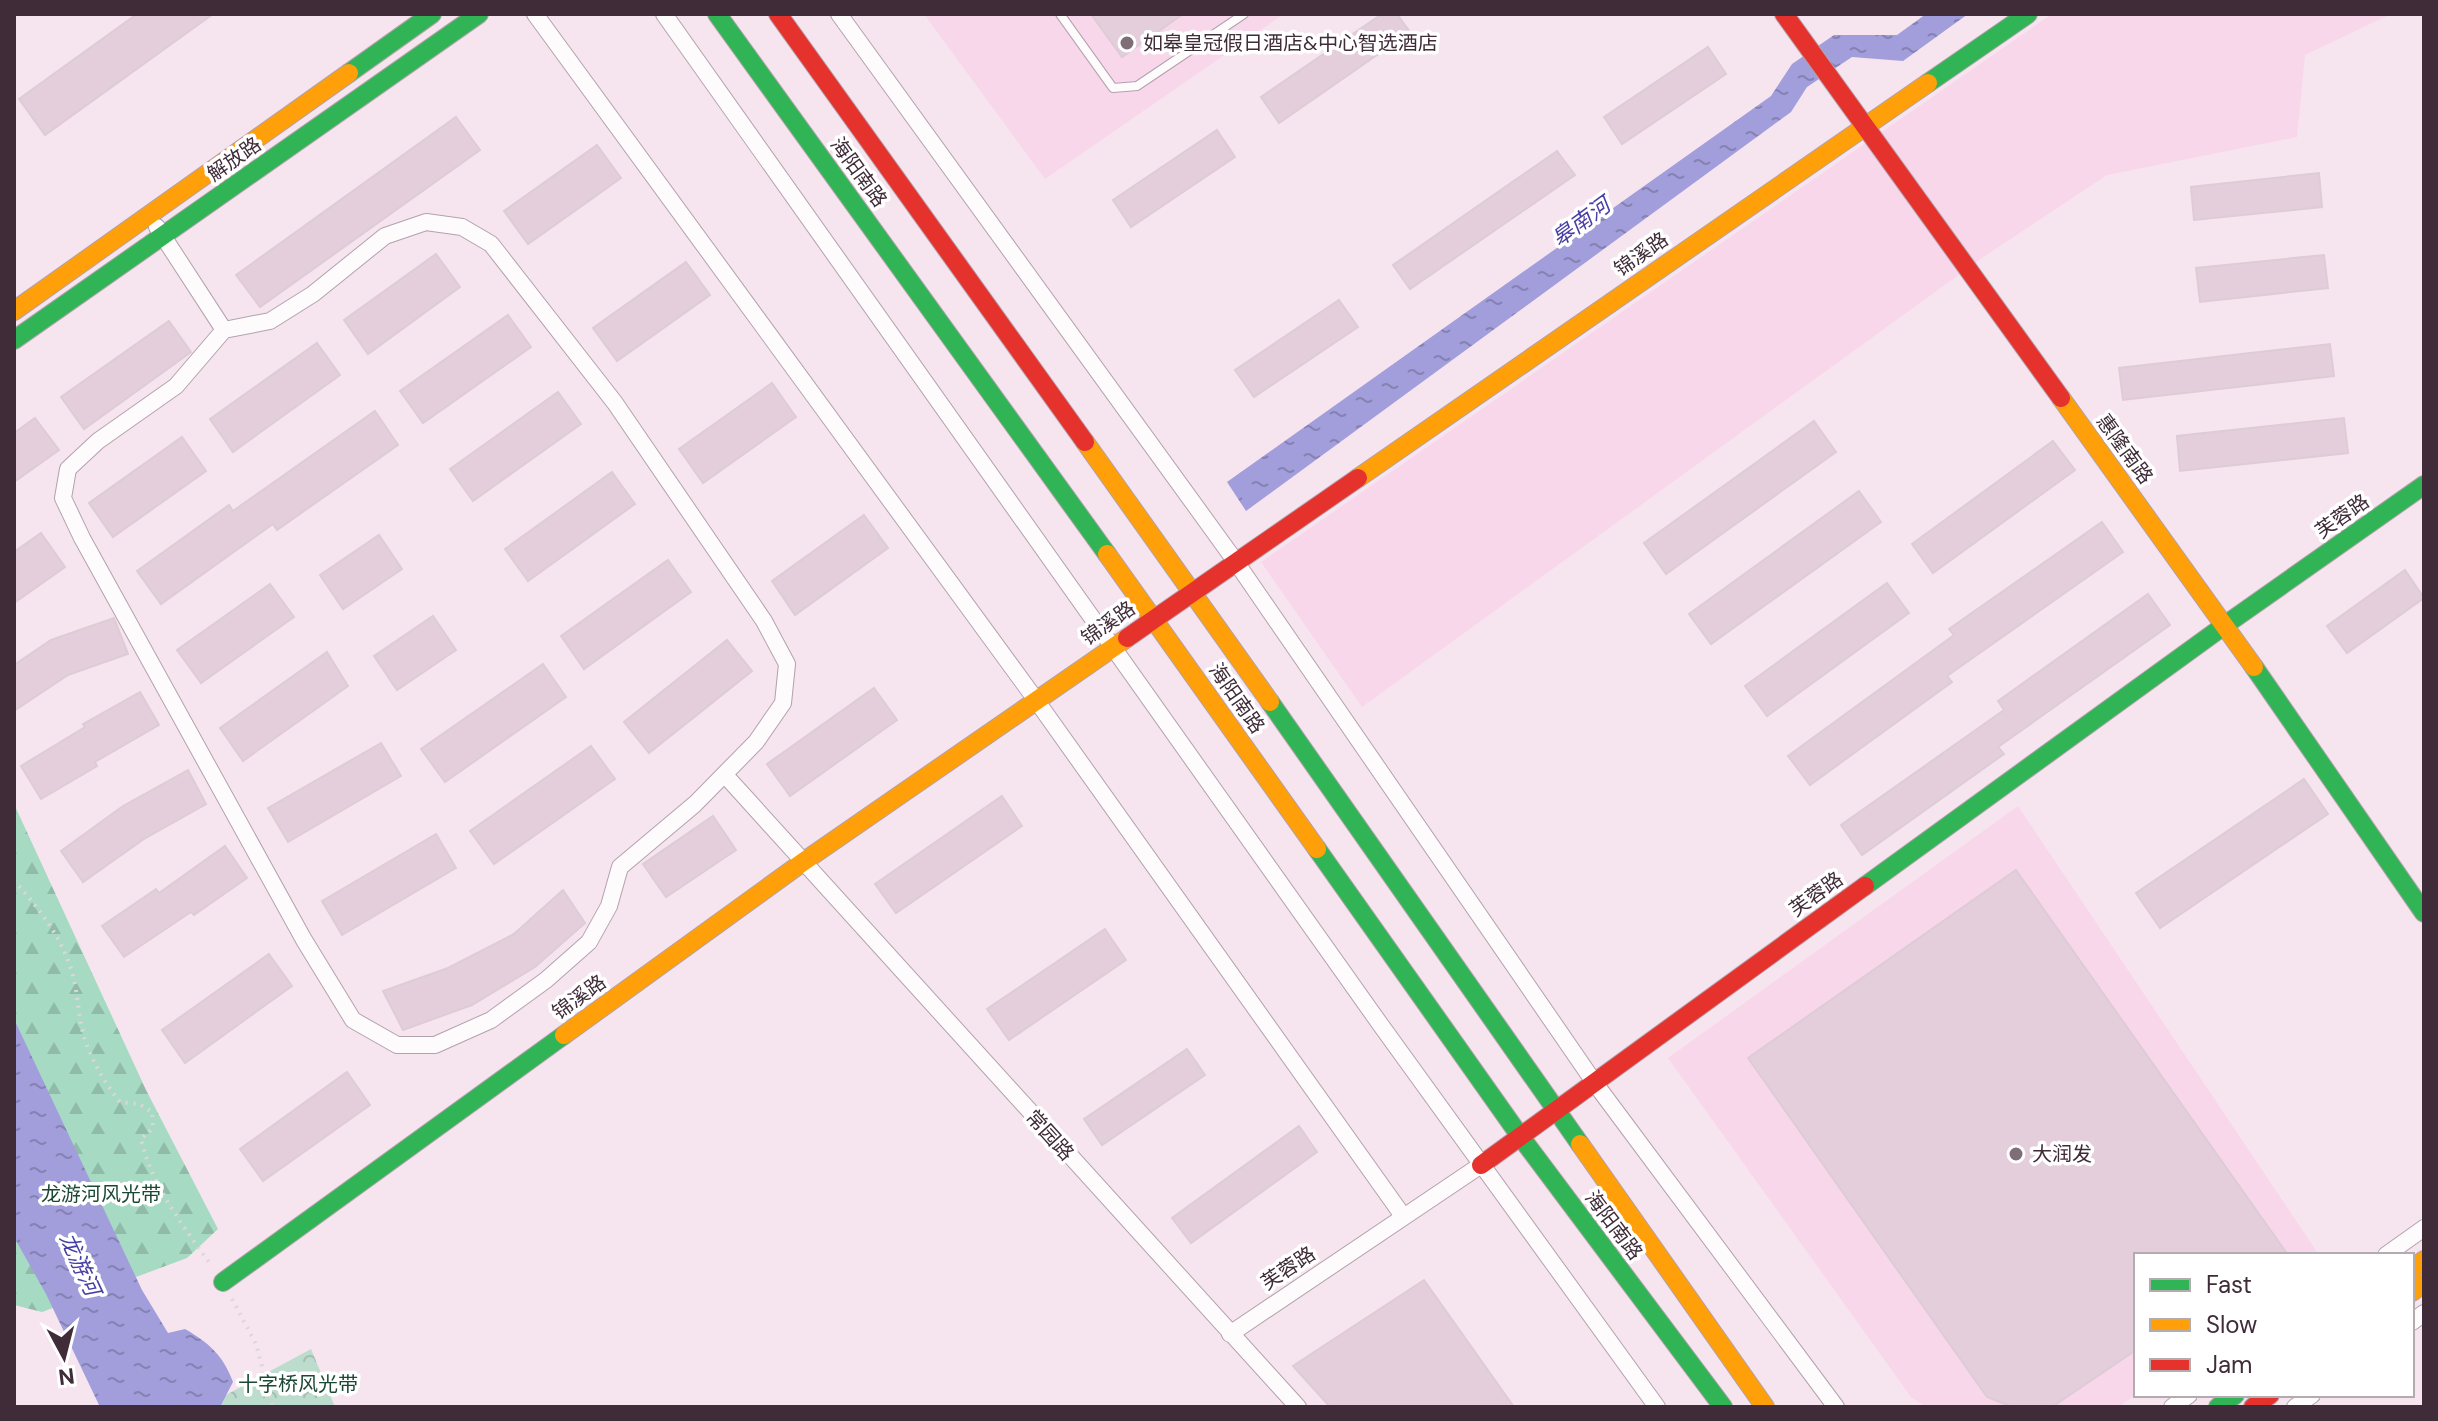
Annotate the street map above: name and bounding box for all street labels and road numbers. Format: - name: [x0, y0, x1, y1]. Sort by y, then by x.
- street label: 解放路: [202, 131, 266, 187]
- street label: 海阳南路: [825, 132, 893, 212]
- street label: 锦溪路: [1609, 226, 1673, 282]
- street label: 惠隆南路: [2091, 409, 2159, 489]
- street label: 芙蓉路: [2310, 488, 2374, 544]
- street label: 锦溪路: [1076, 595, 1140, 651]
- street label: 海阳南路: [1203, 658, 1271, 738]
- street label: 芙蓉路: [1784, 866, 1848, 922]
- street label: 锦溪路: [547, 969, 611, 1025]
- street label: 常园路: [1020, 1104, 1080, 1166]
- street label: 海阳南路: [1580, 1185, 1648, 1265]
- street label: 芙蓉路: [1256, 1240, 1320, 1296]

